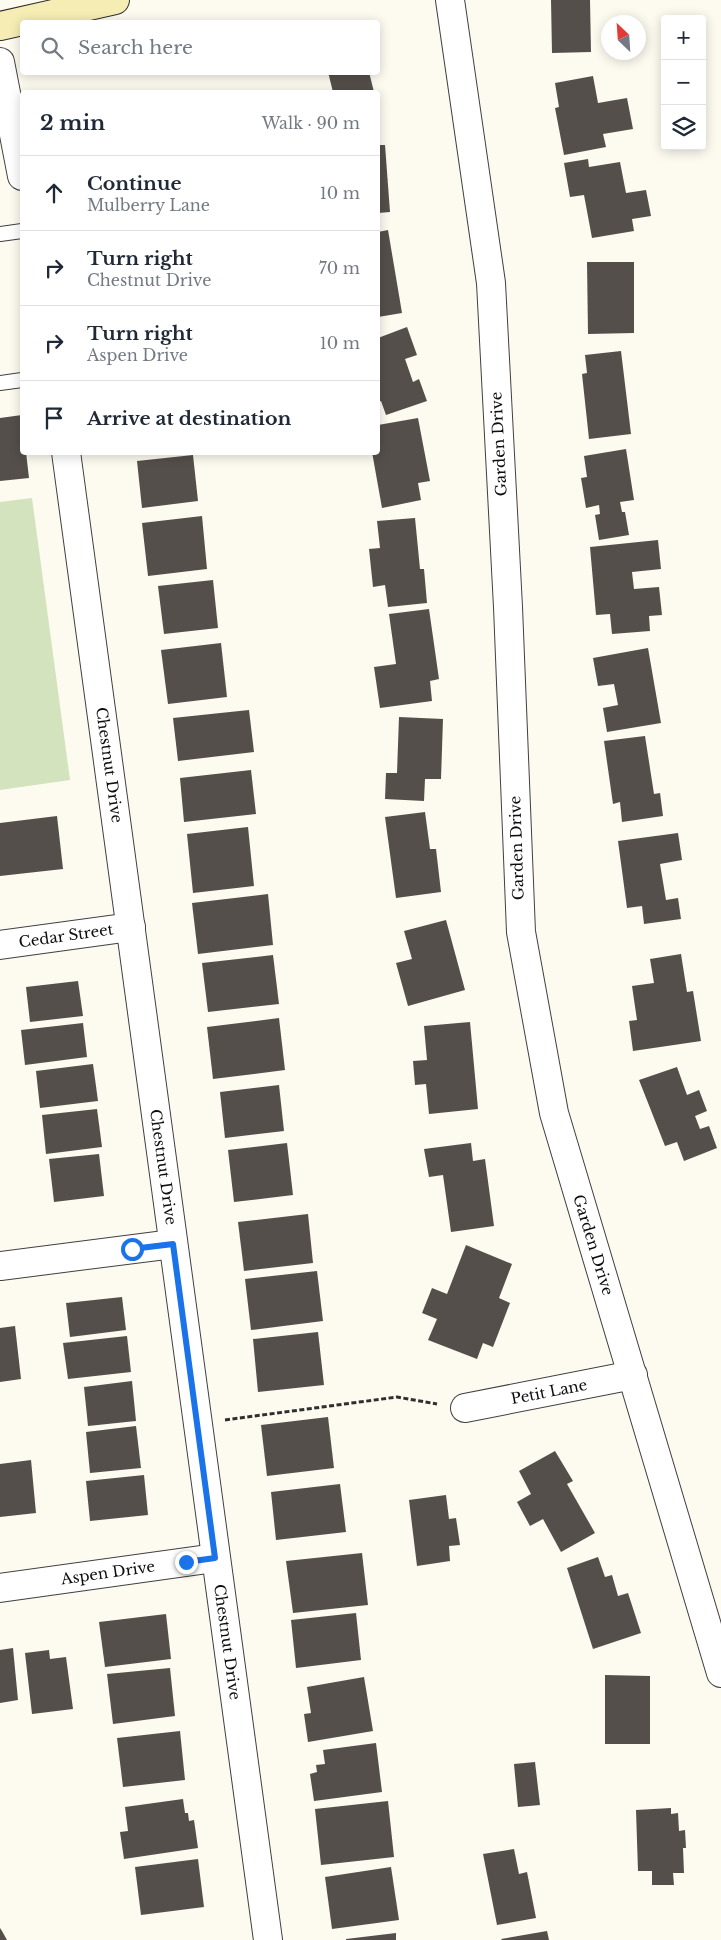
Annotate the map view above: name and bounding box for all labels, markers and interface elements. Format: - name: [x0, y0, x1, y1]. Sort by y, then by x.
- north arrow: [601, 15, 646, 60]
- map controls: [661, 15, 706, 150]
- button: +: [661, 15, 706, 60]
- search box: [20, 20, 380, 75]
- icon: search: [38, 34, 66, 62]
- text: Search here: [78, 36, 193, 59]
- button: −: [661, 60, 706, 105]
- button: layers: [661, 105, 706, 150]
- text: 2 min: [40, 110, 105, 136]
- text: Walk · 90 m: [262, 113, 360, 133]
- text: Continue: [87, 172, 182, 195]
- icon: ahead: [40, 179, 68, 207]
- text: 10 m: [320, 183, 360, 203]
- text: Mulberry Lane: [87, 195, 210, 215]
- text: Turn right: [87, 247, 193, 270]
- icon: right: [40, 254, 68, 282]
- text: 70 m: [319, 258, 360, 278]
- text: Chestnut Drive: [87, 270, 211, 290]
- text: Turn right: [87, 322, 193, 345]
- icon: right: [40, 329, 68, 357]
- text: 10 m: [320, 333, 360, 353]
- text: Aspen Drive: [87, 345, 188, 365]
- street label: Garden Drive: [486, 391, 511, 497]
- icon: arrive: [40, 404, 68, 432]
- text: Arrive at destination: [87, 407, 291, 430]
- street label: Chestnut Drive: [92, 706, 127, 824]
- street label: Garden Drive: [505, 795, 528, 901]
- street label: Cedar Street: [17, 919, 115, 952]
- street label: Chestnut Drive: [146, 1108, 181, 1226]
- street label: Garden Drive: [569, 1192, 618, 1298]
- route start: [121, 1238, 144, 1261]
- street label: Petit Lane: [509, 1375, 589, 1408]
- route end: [175, 1551, 198, 1574]
- street label: Aspen Drive: [59, 1557, 156, 1589]
- street label: Chestnut Drive: [210, 1583, 245, 1701]

